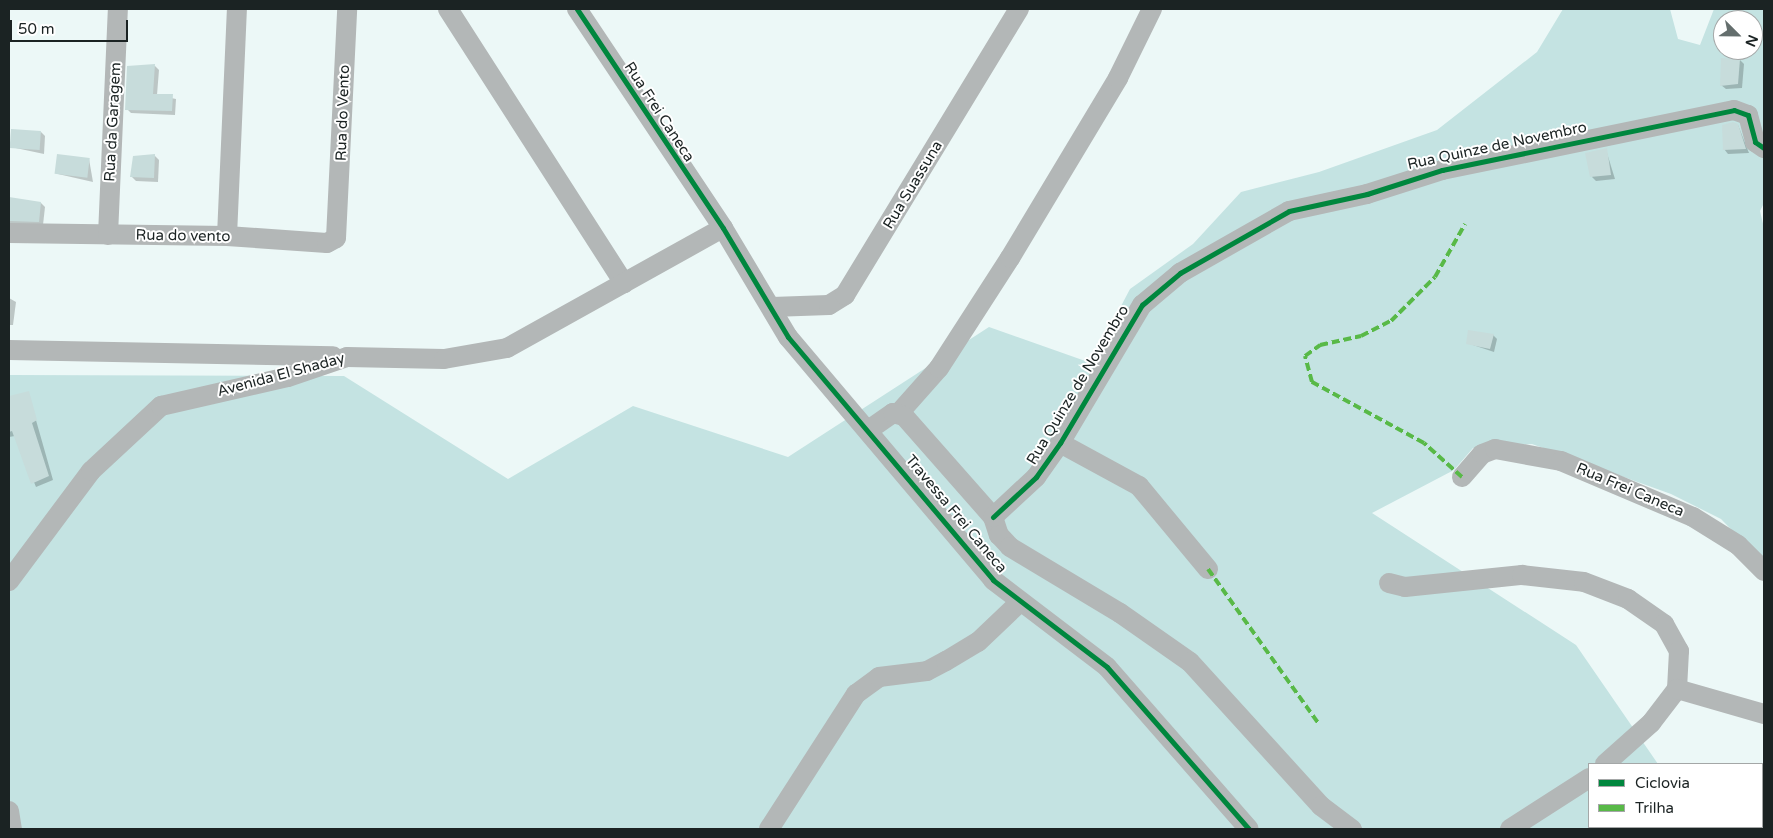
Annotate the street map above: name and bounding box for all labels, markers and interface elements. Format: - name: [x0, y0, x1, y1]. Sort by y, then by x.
- scale bar: [12, 10, 130, 42]
- north arrow: [1713, 10, 1763, 60]
- text: 50 m: [18, 20, 55, 38]
- text: N: [1741, 32, 1761, 49]
- street label: Rua Frei Caneca: [620, 59, 698, 165]
- street label: Rua da Garagem: [101, 62, 125, 182]
- street label: Rua do Vento: [332, 65, 354, 161]
- street label: Rua Quinze de Novembro: [1406, 118, 1588, 174]
- street label: Rua Suassuna: [880, 138, 946, 232]
- street label: Rua do vento: [136, 226, 230, 246]
- street label: Rua Quinze de Novembro: [1023, 302, 1133, 468]
- street label: Avenida El Shaday: [215, 349, 347, 401]
- street label: Travessa Frei Caneca: [901, 451, 1011, 577]
- street label: Rua Frei Caneca: [1573, 459, 1687, 521]
- legend: [1588, 763, 1763, 828]
- text: Ciclovia: [1635, 774, 1690, 792]
- text: Trilha: [1635, 799, 1674, 817]

